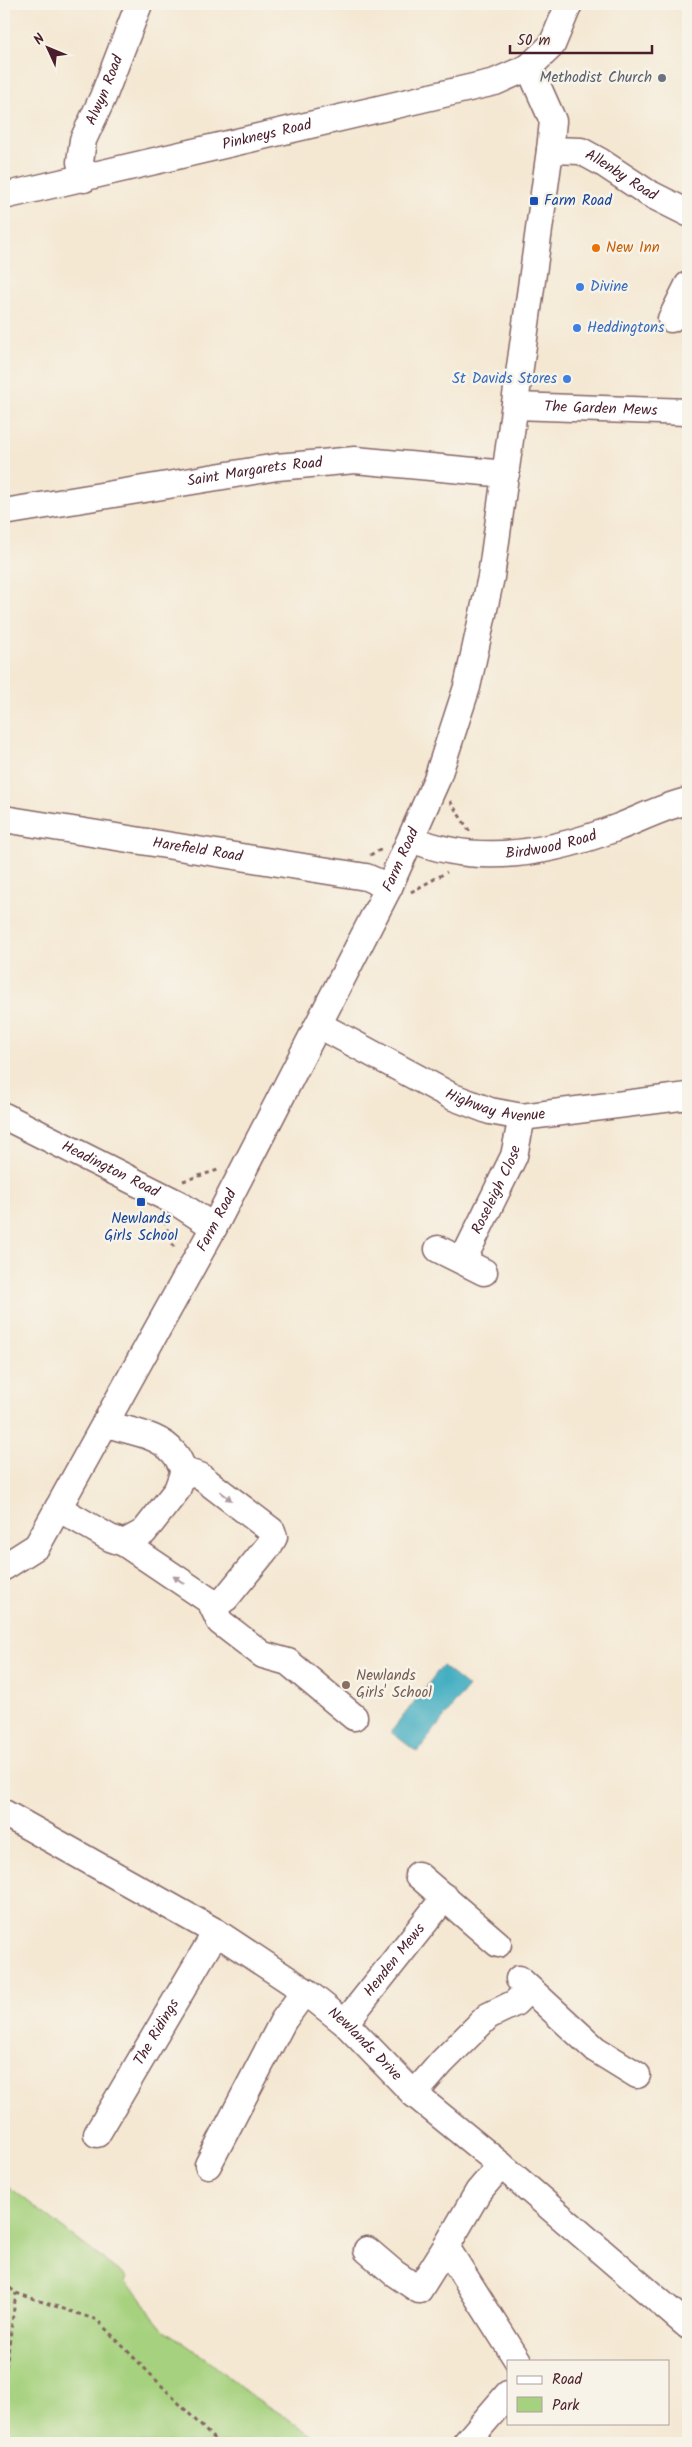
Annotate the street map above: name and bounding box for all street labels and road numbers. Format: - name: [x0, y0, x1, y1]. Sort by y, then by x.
- street label: Alwyn Road: [79, 51, 130, 129]
- street label: Pinkneys Road: [220, 113, 315, 157]
- street label: Allenby Road: [580, 143, 662, 208]
- street label: The Garden Mews: [544, 395, 659, 423]
- street label: Saint Margarets Road: [185, 451, 324, 494]
- street label: Farm Road: [376, 824, 426, 896]
- street label: Birdwood Road: [505, 824, 600, 866]
- street label: Harefield Road: [151, 831, 245, 869]
- street label: Highway Avenue: [440, 1083, 547, 1129]
- street label: Headington Road: [57, 1135, 164, 1204]
- street label: Roseleigh Close: [465, 1143, 528, 1239]
- street label: Farm Road: [190, 1185, 244, 1256]
- street label: Henden Mews: [358, 1918, 432, 2002]
- street label: The Ridings: [128, 1994, 186, 2070]
- street label: Newlands Drive: [322, 2001, 408, 2087]

